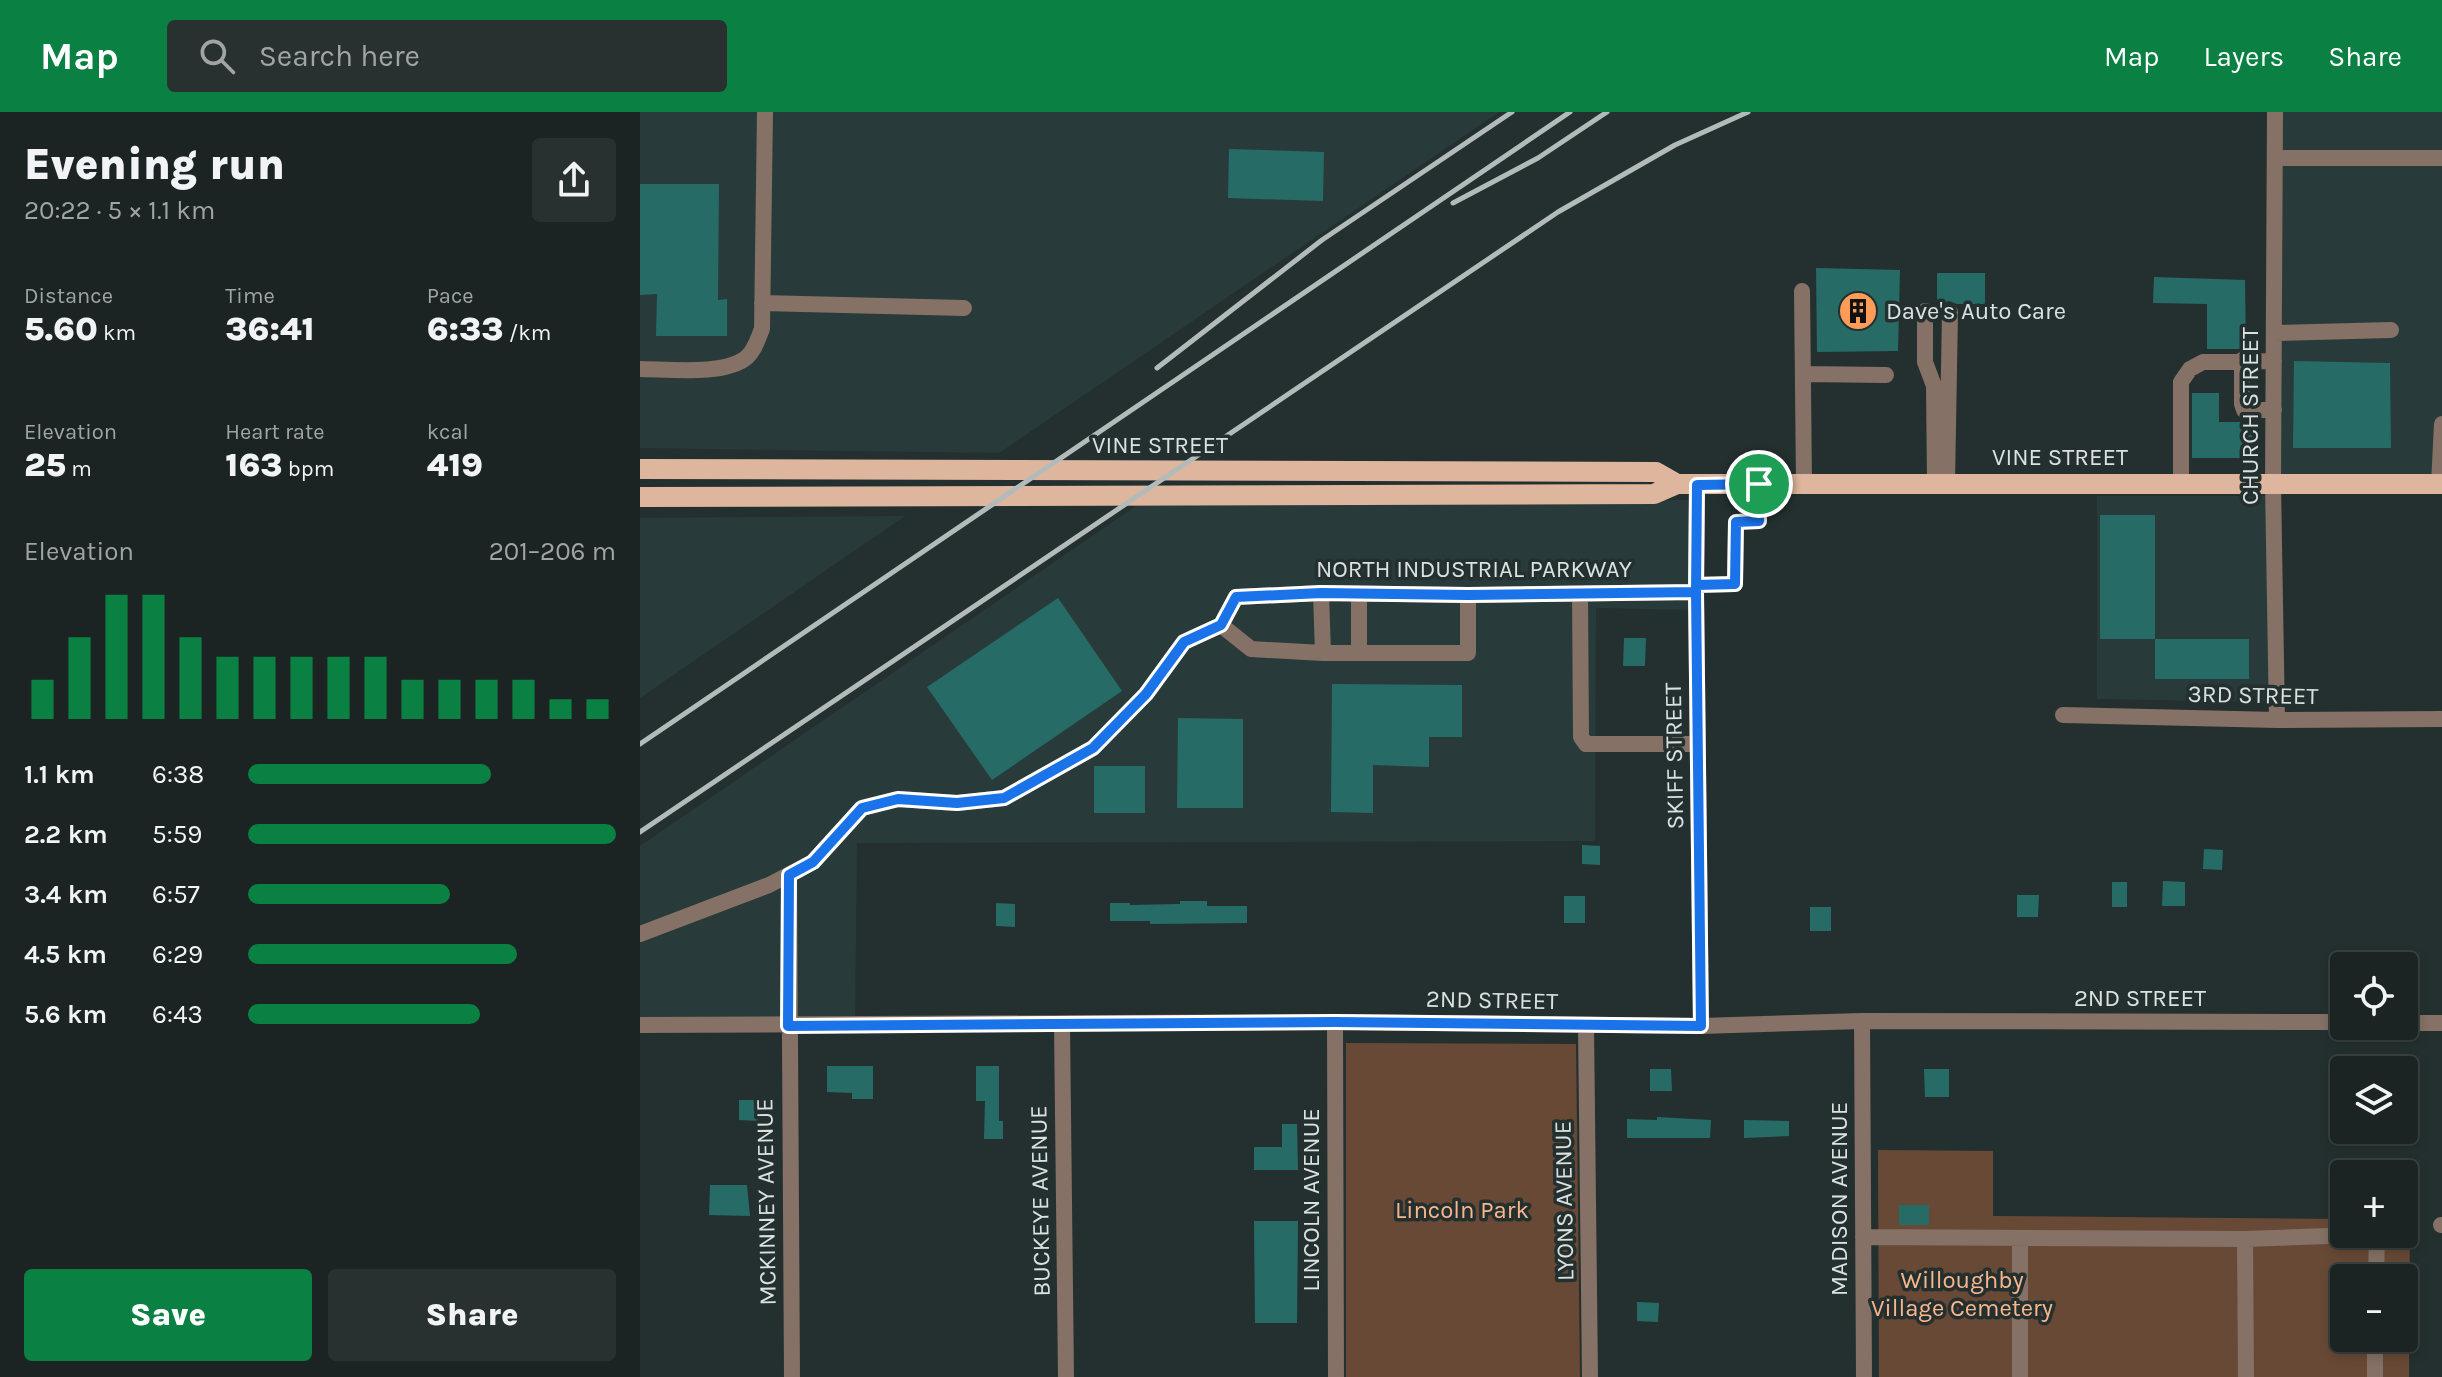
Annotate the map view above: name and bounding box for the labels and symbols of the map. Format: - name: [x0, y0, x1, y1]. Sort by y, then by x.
- building icon: Dave's Auto Care: [1837, 290, 1879, 332]
- place label: Dave's Auto Care: [1886, 297, 2066, 325]
- street label: CHURCH STREET: [2236, 327, 2264, 505]
- street label: VINE STREET: [1092, 431, 1228, 459]
- street label: VINE STREET: [1992, 443, 2128, 471]
- pin: [1725, 450, 1793, 518]
- street label: NORTH INDUSTRIAL PARKWAY: [1316, 555, 1632, 583]
- street label: 3RD STREET: [2187, 680, 2319, 710]
- street label: SKIFF STREET: [1659, 682, 1689, 830]
- street label: 2ND STREET: [2074, 984, 2206, 1012]
- street label: 2ND STREET: [1426, 985, 1558, 1015]
- street label: MCKINNEY AVENUE: [750, 1098, 782, 1306]
- street label: MADISON AVENUE: [1825, 1102, 1853, 1296]
- street label: BUCKEYE AVENUE: [1024, 1105, 1056, 1297]
- street label: LINCOLN AVENUE: [1297, 1108, 1325, 1292]
- street label: LYONS AVENUE: [1549, 1121, 1579, 1281]
- park label: Lincoln Park: [1395, 1196, 1529, 1224]
- park label: Willoughby Village Cemetery: [1871, 1266, 2053, 1322]

